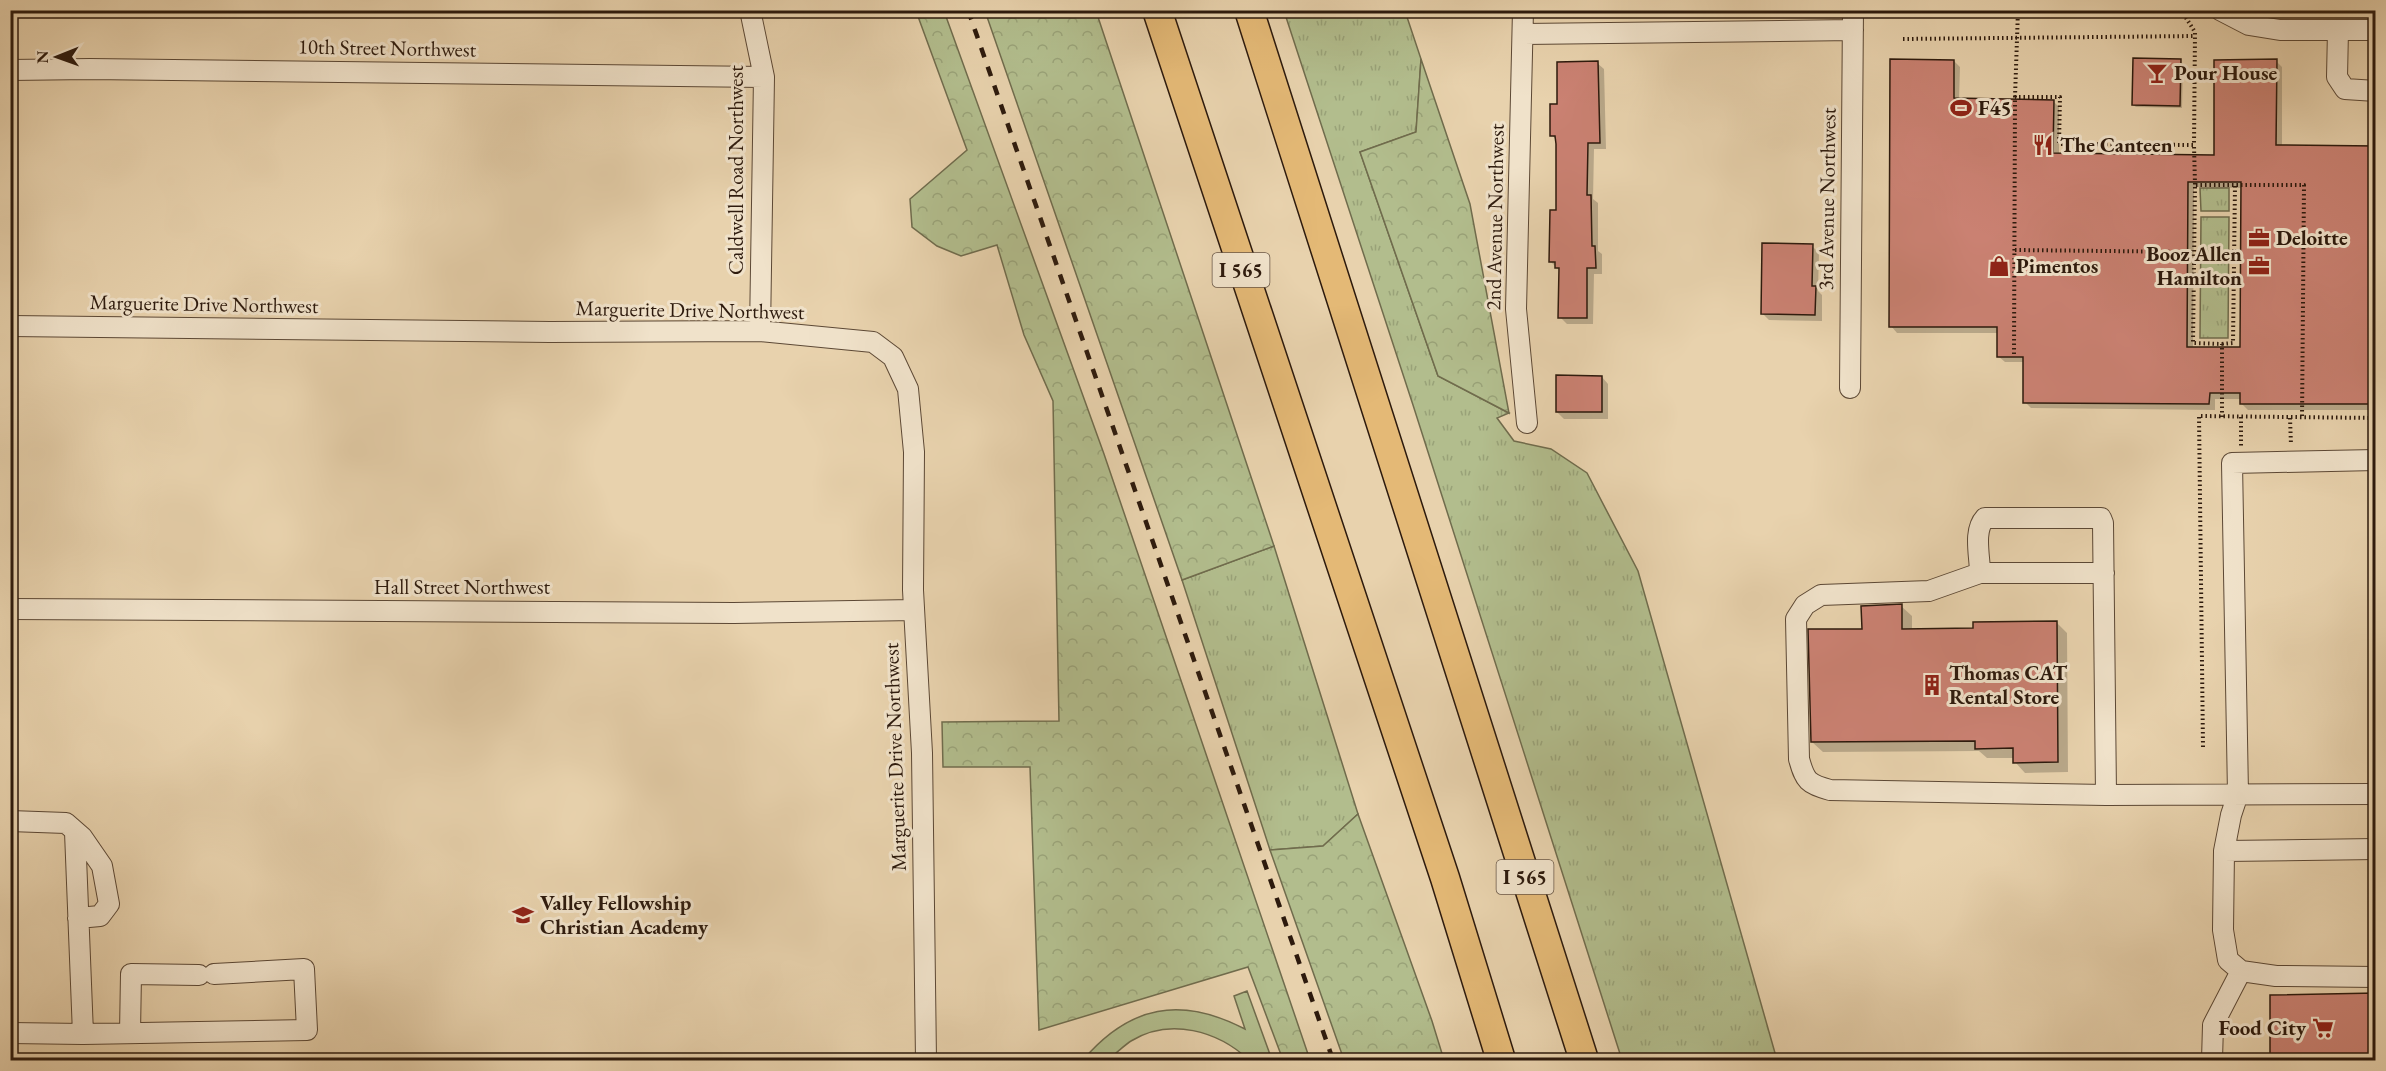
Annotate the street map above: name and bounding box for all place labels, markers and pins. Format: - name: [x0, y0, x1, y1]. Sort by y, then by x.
- place label: Pour House: [2174, 59, 2277, 86]
- bar icon: Pour House: [2145, 61, 2169, 85]
- place label: F45: [1978, 94, 2012, 121]
- sports icon: F45: [1949, 96, 1973, 120]
- place label: The Canteen: [2060, 131, 2173, 158]
- restaurant icon: The Canteen: [2031, 133, 2055, 157]
- place label: Deloitte: [2276, 224, 2348, 251]
- office icon: Deloitte: [2247, 226, 2271, 250]
- place label: Booz Allen Hamilton: [2146, 240, 2242, 291]
- place label: Pimentos: [2016, 252, 2098, 279]
- shop icon: Pimentos: [1987, 254, 2011, 278]
- office icon: Booz Allen Hamilton: [2247, 254, 2271, 278]
- place label: Thomas CAT Rental Store: [1949, 659, 2067, 710]
- building icon: Thomas CAT Rental Store: [1920, 673, 1944, 697]
- place label: Valley Fellowship Christian Academy: [540, 889, 709, 940]
- school or university icon: Valley Fellowship Christian Academy: [511, 903, 535, 927]
- place label: Food City: [2218, 1014, 2307, 1041]
- supermarket icon: Food City: [2311, 1016, 2335, 1040]

